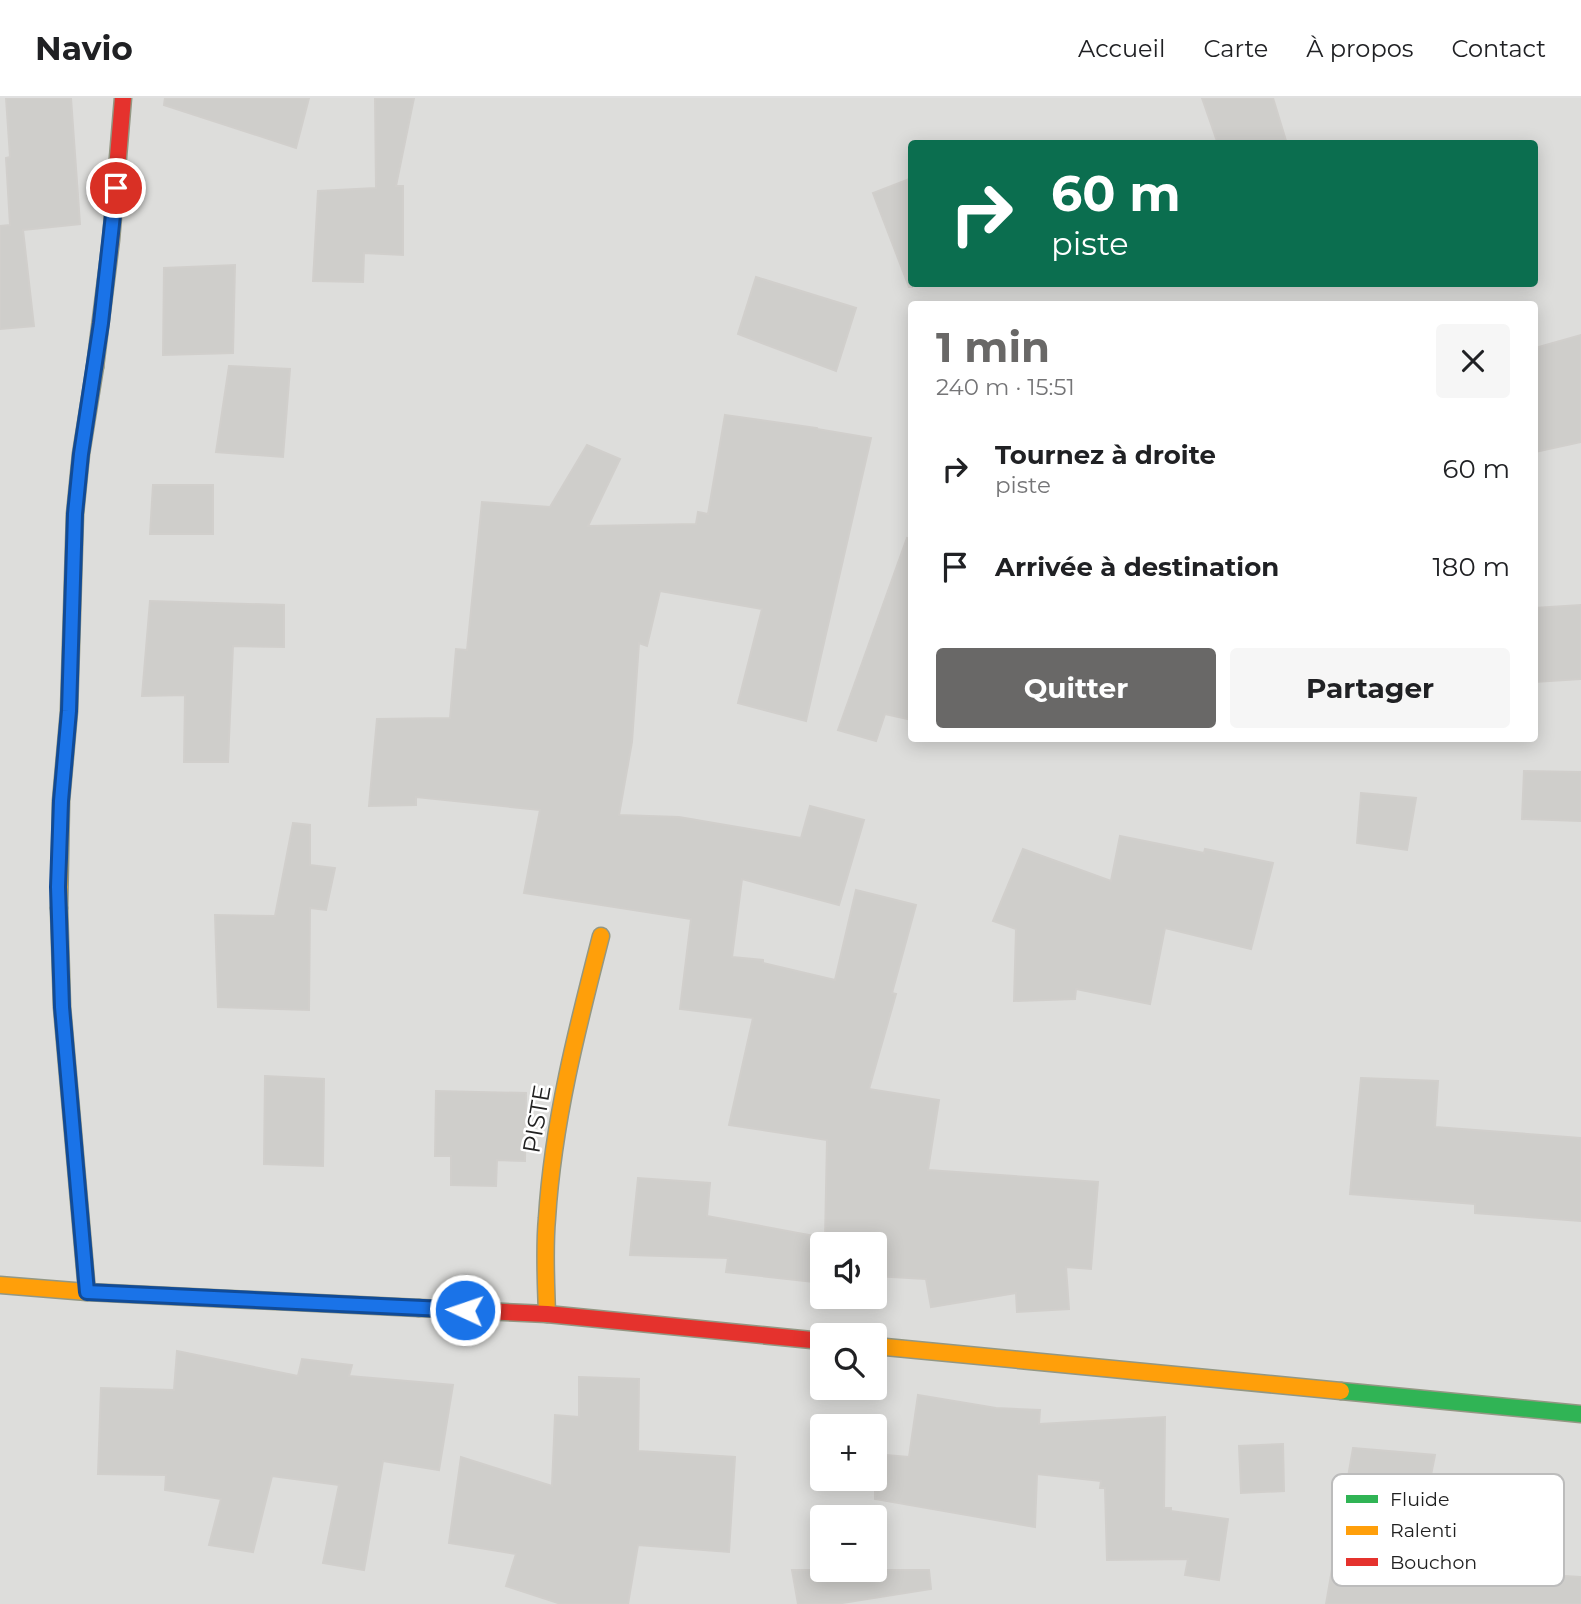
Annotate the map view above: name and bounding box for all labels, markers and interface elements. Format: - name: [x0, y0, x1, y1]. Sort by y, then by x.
- text: Navio: [35, 28, 133, 68]
- text: Accueil: [1078, 34, 1165, 63]
- text: Carte: [1203, 34, 1268, 63]
- text: À propos: [1306, 34, 1413, 63]
- text: Contact: [1451, 34, 1546, 63]
- pin: [86, 158, 146, 218]
- text: 60 m: [1051, 164, 1181, 223]
- icon: right: [936, 168, 1027, 259]
- icon: arrive: [97, 169, 135, 207]
- text: piste: [1051, 224, 1129, 263]
- text: 1 min: [936, 321, 1050, 373]
- button: close: [1436, 324, 1510, 398]
- text: 240 m · 15:51: [936, 373, 1075, 401]
- text: Tournez à droite: [995, 439, 1216, 471]
- icon: right: [936, 450, 974, 488]
- text: 60 m: [1443, 453, 1510, 485]
- text: piste: [995, 471, 1051, 499]
- icon: arrive: [936, 548, 974, 586]
- text: Arrivée à destination: [995, 551, 1279, 583]
- text: 180 m: [1432, 551, 1510, 583]
- button: Quitter: [936, 648, 1216, 728]
- button: Partager: [1230, 648, 1510, 728]
- street label: PISTE: [516, 1083, 557, 1155]
- map controls: [810, 1232, 887, 1582]
- button: sound: [810, 1232, 887, 1309]
- position arrow: [428, 1273, 502, 1347]
- button: search: [810, 1323, 887, 1400]
- button: +: [810, 1414, 887, 1491]
- legend: [1332, 1474, 1564, 1586]
- text: Fluide: [1390, 1488, 1449, 1511]
- button: −: [810, 1505, 887, 1582]
- text: Ralenti: [1390, 1519, 1457, 1542]
- text: Bouchon: [1390, 1551, 1477, 1574]

